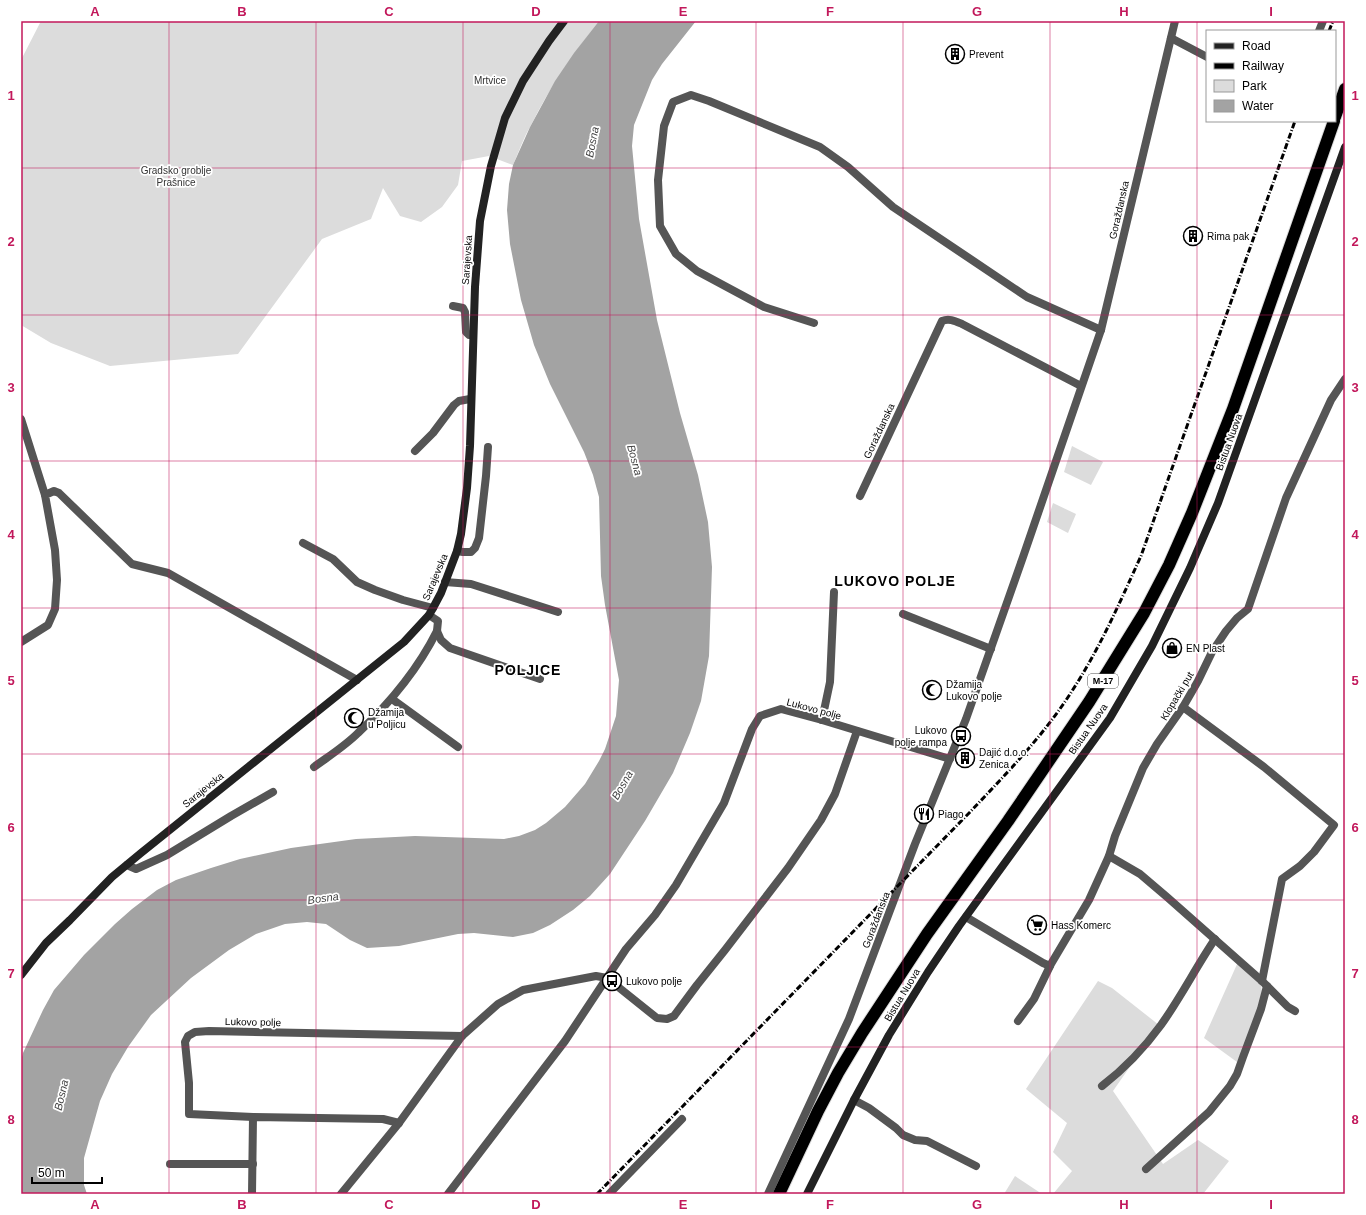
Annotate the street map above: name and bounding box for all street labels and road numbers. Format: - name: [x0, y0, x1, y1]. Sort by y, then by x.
- street label: Goraždanska: [1107, 179, 1131, 240]
- street label: Sarajevska: [460, 235, 474, 285]
- street label: Goraždanska: [861, 401, 897, 460]
- street label: Bistua Nuova: [1214, 412, 1244, 472]
- street label: Sarajevska: [420, 552, 450, 602]
- street label: Klopački put: [1158, 670, 1196, 722]
- road number: M-17: [1088, 674, 1118, 688]
- street label: Lukovo polje: [785, 696, 843, 722]
- street label: Bistua Nuova: [1066, 701, 1110, 757]
- street label: Sarajevska: [180, 770, 226, 810]
- street label: Goraždanska: [860, 890, 892, 950]
- street label: Bistua Nuova: [882, 966, 922, 1023]
- street label: Lukovo polje: [225, 1016, 282, 1028]

